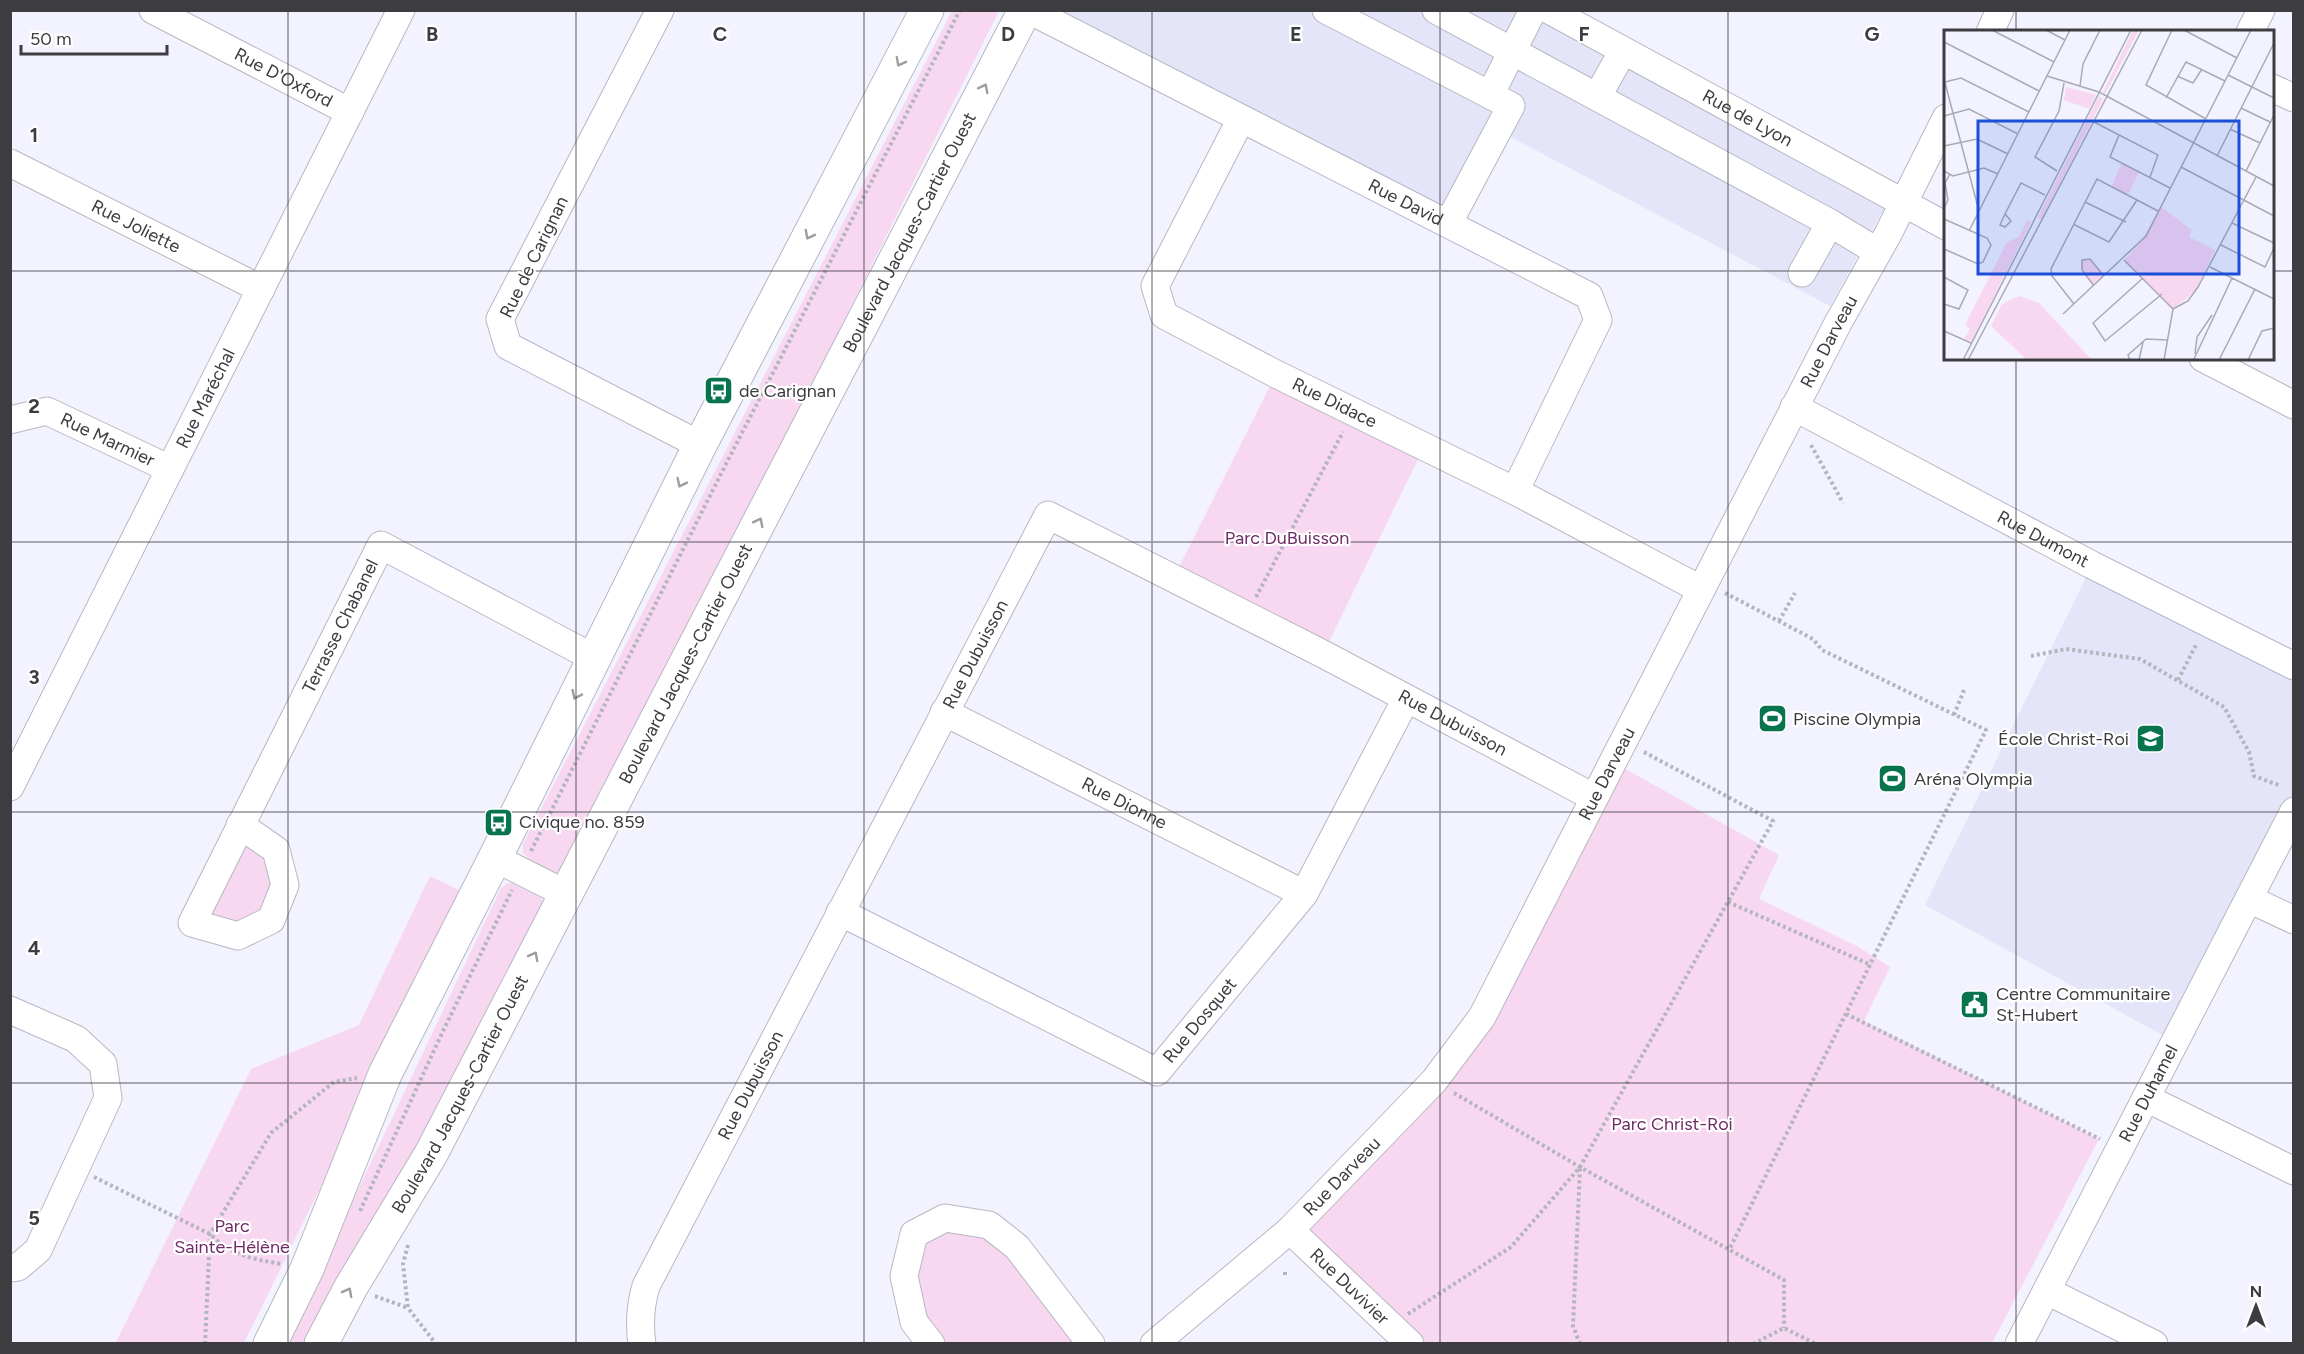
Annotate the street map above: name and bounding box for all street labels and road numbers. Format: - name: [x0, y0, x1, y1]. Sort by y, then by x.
- street label: Rue D'Oxford: [231, 43, 336, 112]
- street label: Rue de Lyon: [1699, 85, 1796, 151]
- street label: Boulevard Jacques-Cartier Ouest: [838, 108, 981, 356]
- street label: Rue David: [1365, 174, 1447, 231]
- street label: Rue de Carignan: [495, 193, 573, 321]
- street label: Rue Joliette: [88, 195, 184, 258]
- street label: Rue Darveau: [1796, 291, 1862, 392]
- street label: Rue Maréchal: [171, 345, 240, 452]
- street label: Rue Didace: [1289, 373, 1381, 433]
- street label: Rue Marmier: [57, 408, 158, 471]
- street label: Rue Dumont: [1994, 506, 2093, 572]
- street label: Boulevard Jacques-Cartier Ouest: [614, 540, 757, 788]
- street label: Terrasse Chabanel: [298, 556, 383, 697]
- street label: Rue Dubuisson: [938, 596, 1013, 713]
- street label: Rue Dubuisson: [1394, 685, 1511, 761]
- street label: Rue Darveau: [1574, 724, 1640, 824]
- street label: Rue Dionne: [1078, 772, 1171, 834]
- street label: Boulevard Jacques-Cartier Ouest: [387, 971, 533, 1217]
- street label: Rue Dosquet: [1158, 973, 1241, 1067]
- street label: Rue Dubuisson: [713, 1027, 788, 1144]
- street label: Rue Duhamel: [2114, 1041, 2182, 1146]
- street label: Rue Darveau: [1299, 1132, 1385, 1221]
- street label: Rue Duvivier: [1305, 1244, 1394, 1329]

